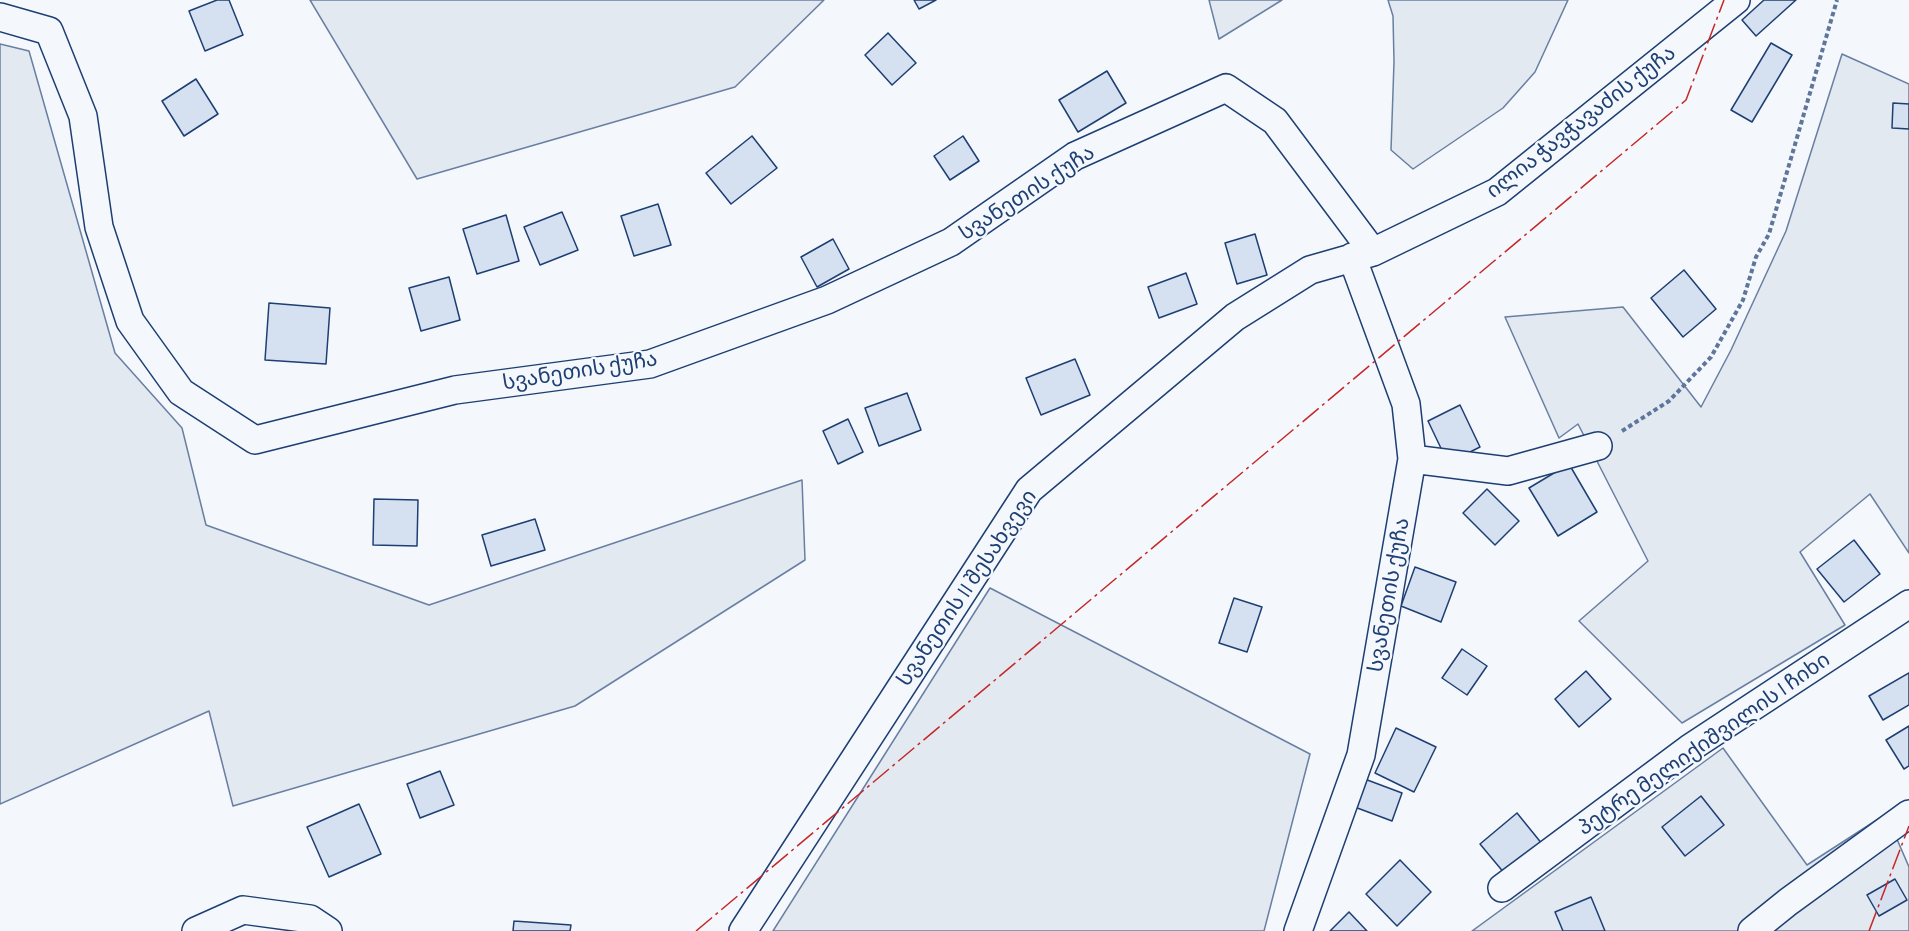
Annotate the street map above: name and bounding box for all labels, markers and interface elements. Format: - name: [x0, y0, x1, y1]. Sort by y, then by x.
- street label: ილია ჭავჭავაძის ქუჩა: [1481, 40, 1681, 204]
- street label: სვანეთის ქუჩა: [955, 140, 1099, 246]
- street label: სვანეთის ქუჩა: [501, 346, 659, 396]
- street label: სვანეთის II შესახვევი: [892, 485, 1042, 691]
- street label: სვანეთის ქუჩა: [1363, 516, 1415, 674]
- street label: პეტრე მელიქიშვილის I ჩიხი: [1573, 647, 1835, 841]

